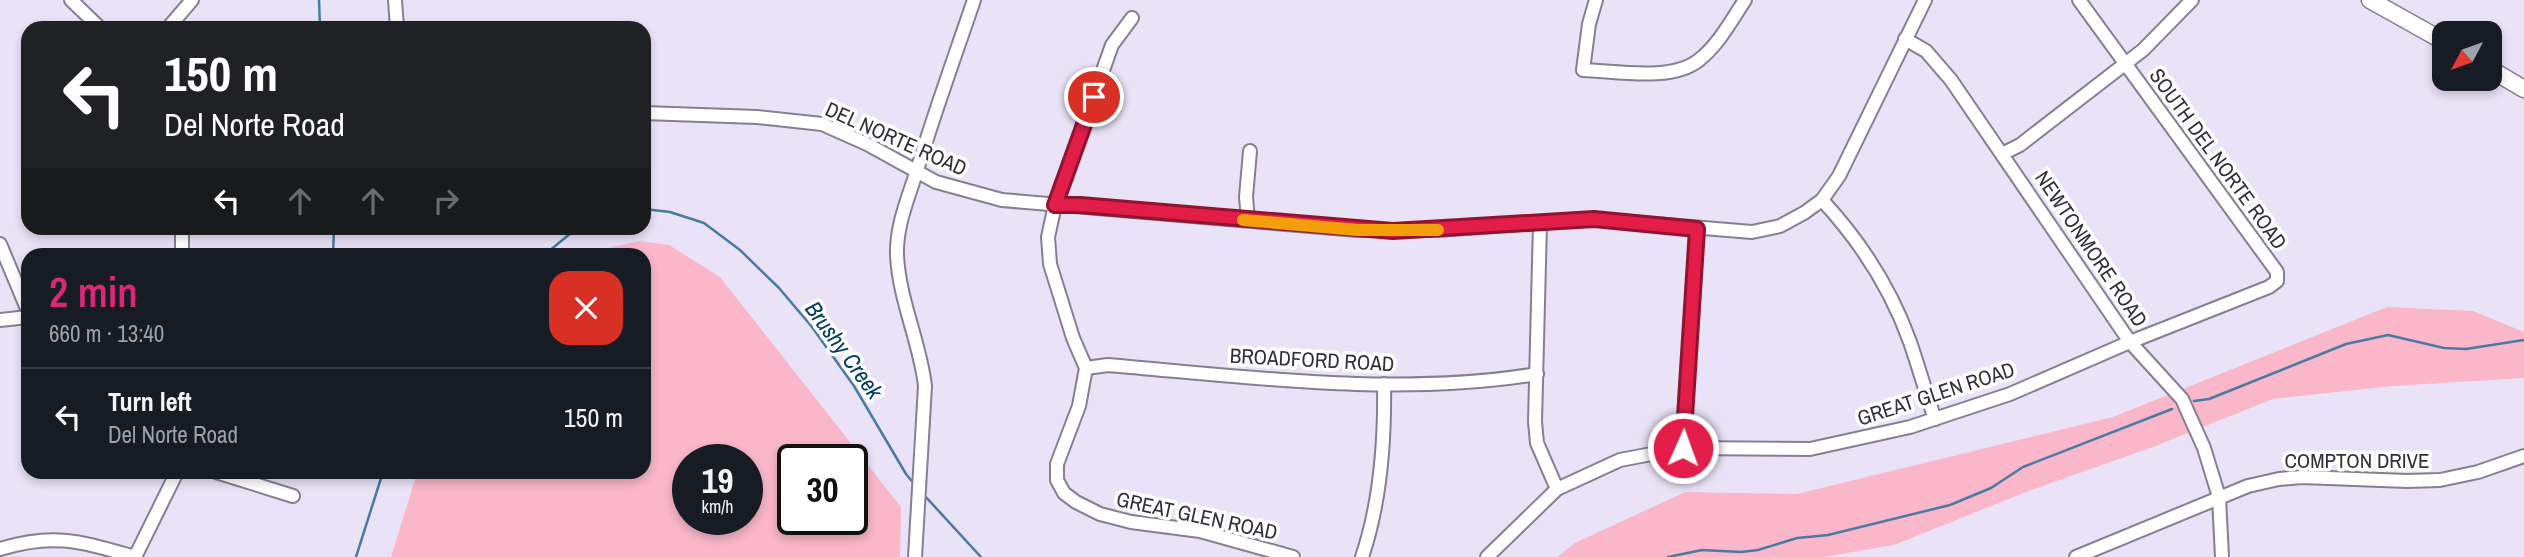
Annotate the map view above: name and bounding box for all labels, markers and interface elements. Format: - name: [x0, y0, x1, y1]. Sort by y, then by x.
- north arrow: [2432, 21, 2502, 91]
- map controls: [2432, 21, 2502, 91]
- text: 150 m: [164, 40, 278, 106]
- icon: left: [49, 49, 140, 140]
- street label: SOUTH DEL NORTE ROAD: [2143, 62, 2294, 255]
- pin: [1064, 67, 1124, 127]
- icon: arrive: [1075, 78, 1113, 116]
- street label: DEL NORTE ROAD: [821, 94, 972, 183]
- text: Del Norte Road: [164, 103, 345, 146]
- street label: NEWTONMORE ROAD: [2028, 165, 2154, 332]
- icon: left: [208, 182, 246, 220]
- icon: ahead: [281, 182, 319, 220]
- icon: ahead: [354, 182, 392, 220]
- icon: right: [427, 182, 465, 220]
- text: 2 min: [49, 264, 138, 320]
- button: close: [549, 271, 623, 345]
- water label: Brushy Creek: [798, 294, 891, 406]
- text: 660 m · 13:40: [49, 318, 164, 349]
- street label: BROADFORD ROAD: [1229, 341, 1395, 378]
- street label: GREAT GLEN ROAD: [1853, 354, 2018, 433]
- text: Turn left: [108, 384, 192, 419]
- icon: left: [49, 398, 87, 436]
- text: 150 m: [564, 400, 623, 435]
- position arrow: [1646, 411, 1720, 485]
- text: Del Norte Road: [108, 419, 238, 450]
- speed limit sign: 30: [777, 444, 868, 535]
- street label: COMPTON DRIVE: [2284, 446, 2430, 475]
- text: 19: [702, 457, 733, 504]
- street label: GREAT GLEN ROAD: [1114, 484, 1280, 547]
- text: km/h: [702, 494, 734, 519]

